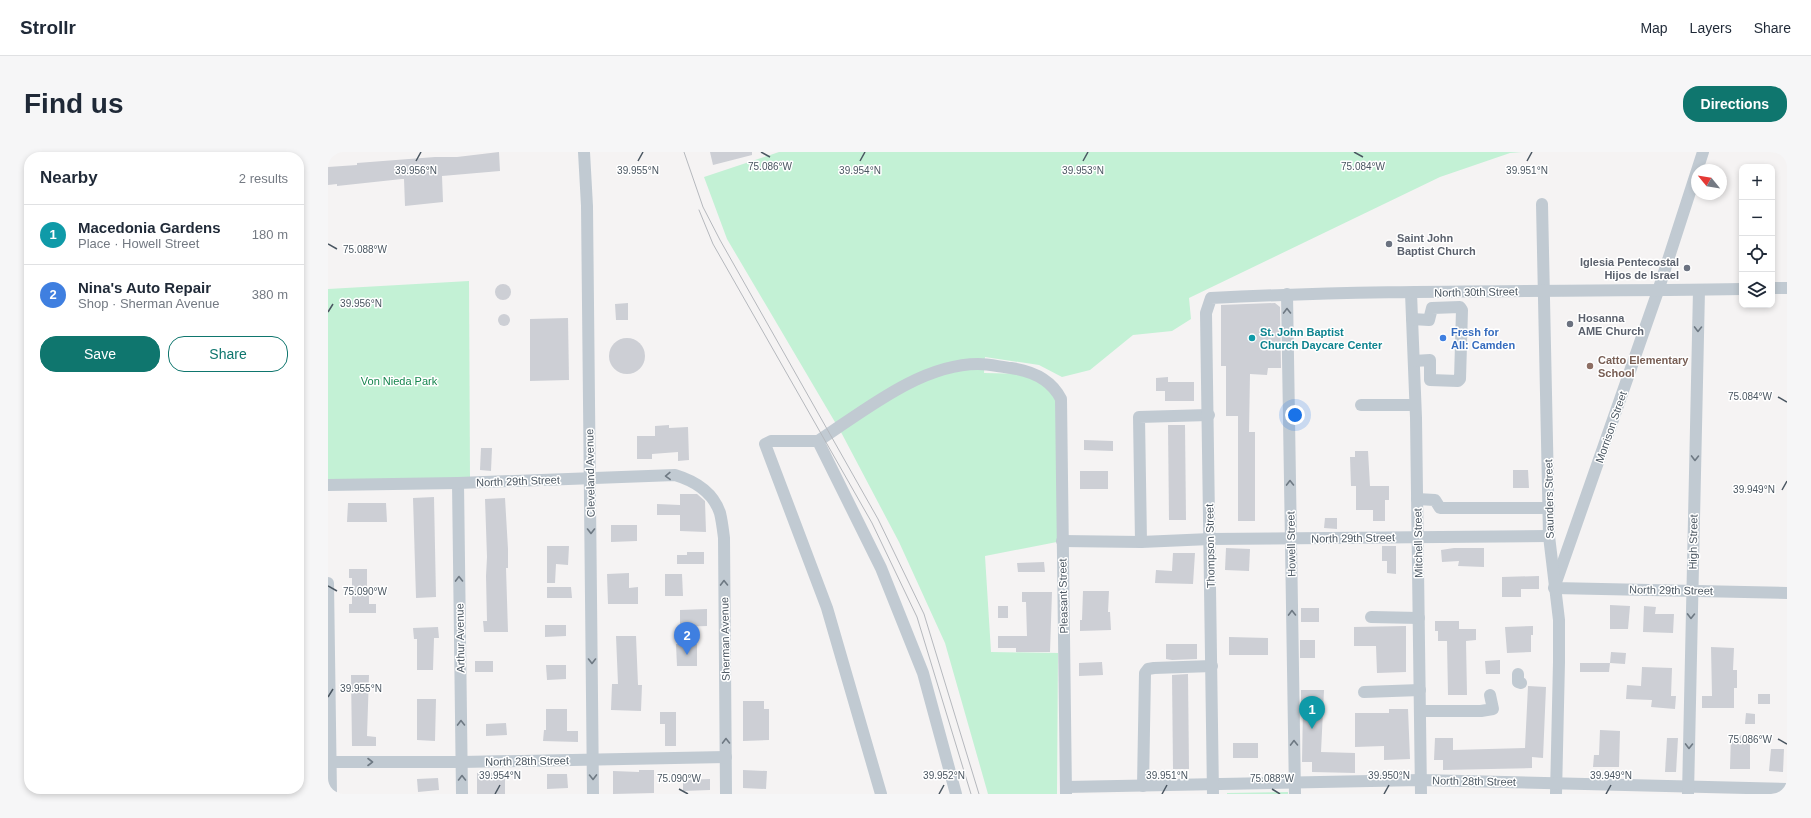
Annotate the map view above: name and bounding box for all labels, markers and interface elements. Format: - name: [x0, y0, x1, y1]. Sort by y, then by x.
- text: Strollr: [20, 17, 76, 38]
- text: Map: [1640, 20, 1668, 36]
- text: Layers: [1690, 20, 1732, 36]
- text: Share: [1754, 20, 1791, 36]
- button: Directions: [1683, 86, 1787, 122]
- text: Find us: [24, 88, 124, 119]
- text: 75.086°W: [748, 161, 793, 172]
- text: 75.084°W: [1341, 161, 1386, 172]
- north arrow: [1691, 164, 1727, 200]
- map controls: [1739, 164, 1775, 308]
- button: +: [1739, 164, 1775, 200]
- text: 39.956°N: [395, 165, 437, 176]
- text: 39.955°N: [617, 165, 659, 176]
- text: 39.954°N: [839, 165, 881, 176]
- text: 39.953°N: [1062, 165, 1104, 176]
- text: 39.951°N: [1506, 165, 1548, 176]
- text: Nearby: [40, 168, 98, 187]
- text: 2 results: [239, 171, 288, 186]
- button: −: [1739, 200, 1775, 236]
- text: Macedonia Gardens: [78, 219, 221, 236]
- text: 1: [49, 227, 57, 242]
- text: 180 m: [252, 227, 288, 242]
- place label: Saint John Baptist Church: [1397, 232, 1476, 257]
- text: Place · Howell Street: [78, 236, 199, 251]
- button: locate: [1739, 236, 1775, 272]
- marker: Saint John Baptist Church: [1384, 239, 1394, 249]
- text: 75.088°W: [343, 244, 388, 255]
- place label: Iglesia Pentecostal Hijos de Israel: [1580, 256, 1679, 281]
- marker: Iglesia Pentecostal Hijos de Israel: [1682, 263, 1692, 273]
- button: layers: [1739, 272, 1775, 308]
- text: Nina's Auto Repair: [78, 279, 211, 296]
- street label: North 30th Street: [1434, 285, 1518, 299]
- text: 2: [49, 287, 57, 302]
- text: 380 m: [252, 287, 288, 302]
- text: Shop · Sherman Avenue: [78, 296, 219, 311]
- text: 39.956°N: [340, 298, 382, 309]
- one-way arrow: [1283, 308, 1291, 314]
- place label: Hosanna AME Church: [1578, 312, 1644, 337]
- marker: Hosanna AME Church: [1565, 319, 1575, 329]
- place label: St. John Baptist Church Daycare Center: [1260, 326, 1383, 351]
- place label: Fresh for All: Camden: [1451, 326, 1515, 351]
- one-way arrow: [1694, 326, 1702, 332]
- marker: St. John Baptist Church Daycare Center: [1247, 333, 1257, 343]
- marker: Fresh for All: Camden: [1438, 333, 1448, 343]
- button: Save: [40, 336, 160, 372]
- button: Share: [168, 336, 288, 372]
- place label: Catto Elementary School: [1598, 354, 1689, 379]
- marker: Catto Elementary School: [1585, 361, 1595, 371]
- park label: Von Nieda Park: [361, 375, 438, 387]
- street label: Morrison Street: [1593, 389, 1629, 465]
- text: 75.084°W: [1728, 391, 1773, 402]
- your location: [1285, 405, 1305, 425]
- street label: Cleveland Avenue: [583, 429, 597, 517]
- one-way arrow: [1691, 455, 1699, 461]
- street label: Saunders Street: [1542, 459, 1556, 539]
- one-way arrow: [665, 471, 671, 480]
- street label: North 29th Street: [476, 474, 560, 488]
- one-way arrow: [1286, 480, 1294, 486]
- text: 39.949°N: [1733, 484, 1775, 495]
- street label: Thompson Street: [1203, 504, 1217, 588]
- street label: Mitchell Street: [1411, 508, 1425, 578]
- street label: Howell Street: [1284, 511, 1298, 577]
- street label: High Street: [1687, 514, 1699, 570]
- one-way arrow: [587, 528, 595, 534]
- street label: North 29th Street: [1311, 531, 1395, 545]
- street label: Pleasant Street: [1056, 558, 1070, 634]
- one-way arrow: [455, 576, 463, 582]
- one-way arrow: [720, 580, 728, 586]
- street label: North 29th Street: [1629, 583, 1713, 597]
- text: 75.090°W: [343, 586, 388, 597]
- street label: Sherman Avenue: [718, 597, 732, 681]
- street label: Arthur Avenue: [453, 603, 467, 673]
- one-way arrow: [1288, 610, 1296, 616]
- one-way arrow: [1687, 613, 1695, 619]
- pin: 2: [674, 622, 700, 655]
- one-way arrow: [587, 658, 596, 664]
- text: 39.955°N: [340, 683, 382, 694]
- pin: 1: [1299, 696, 1325, 729]
- one-way arrow: [457, 720, 466, 726]
- text: 75.086°W: [1728, 734, 1773, 745]
- one-way arrow: [722, 738, 730, 744]
- one-way arrow: [1290, 740, 1298, 746]
- one-way arrow: [1685, 743, 1693, 749]
- street label: North 28th Street: [485, 754, 569, 768]
- one-way arrow: [367, 758, 373, 766]
- text: 39.954°N: [479, 770, 521, 781]
- text: 39.952°N: [923, 770, 965, 781]
- text: 39.951°N: [1146, 770, 1188, 781]
- text: 39.950°N: [1368, 770, 1410, 781]
- text: 39.949°N: [1590, 770, 1632, 781]
- text: 75.090°W: [657, 773, 702, 784]
- text: 75.088°W: [1250, 773, 1295, 784]
- one-way arrow: [589, 774, 597, 780]
- street label: North 28th Street: [1432, 774, 1516, 788]
- one-way arrow: [458, 775, 466, 781]

